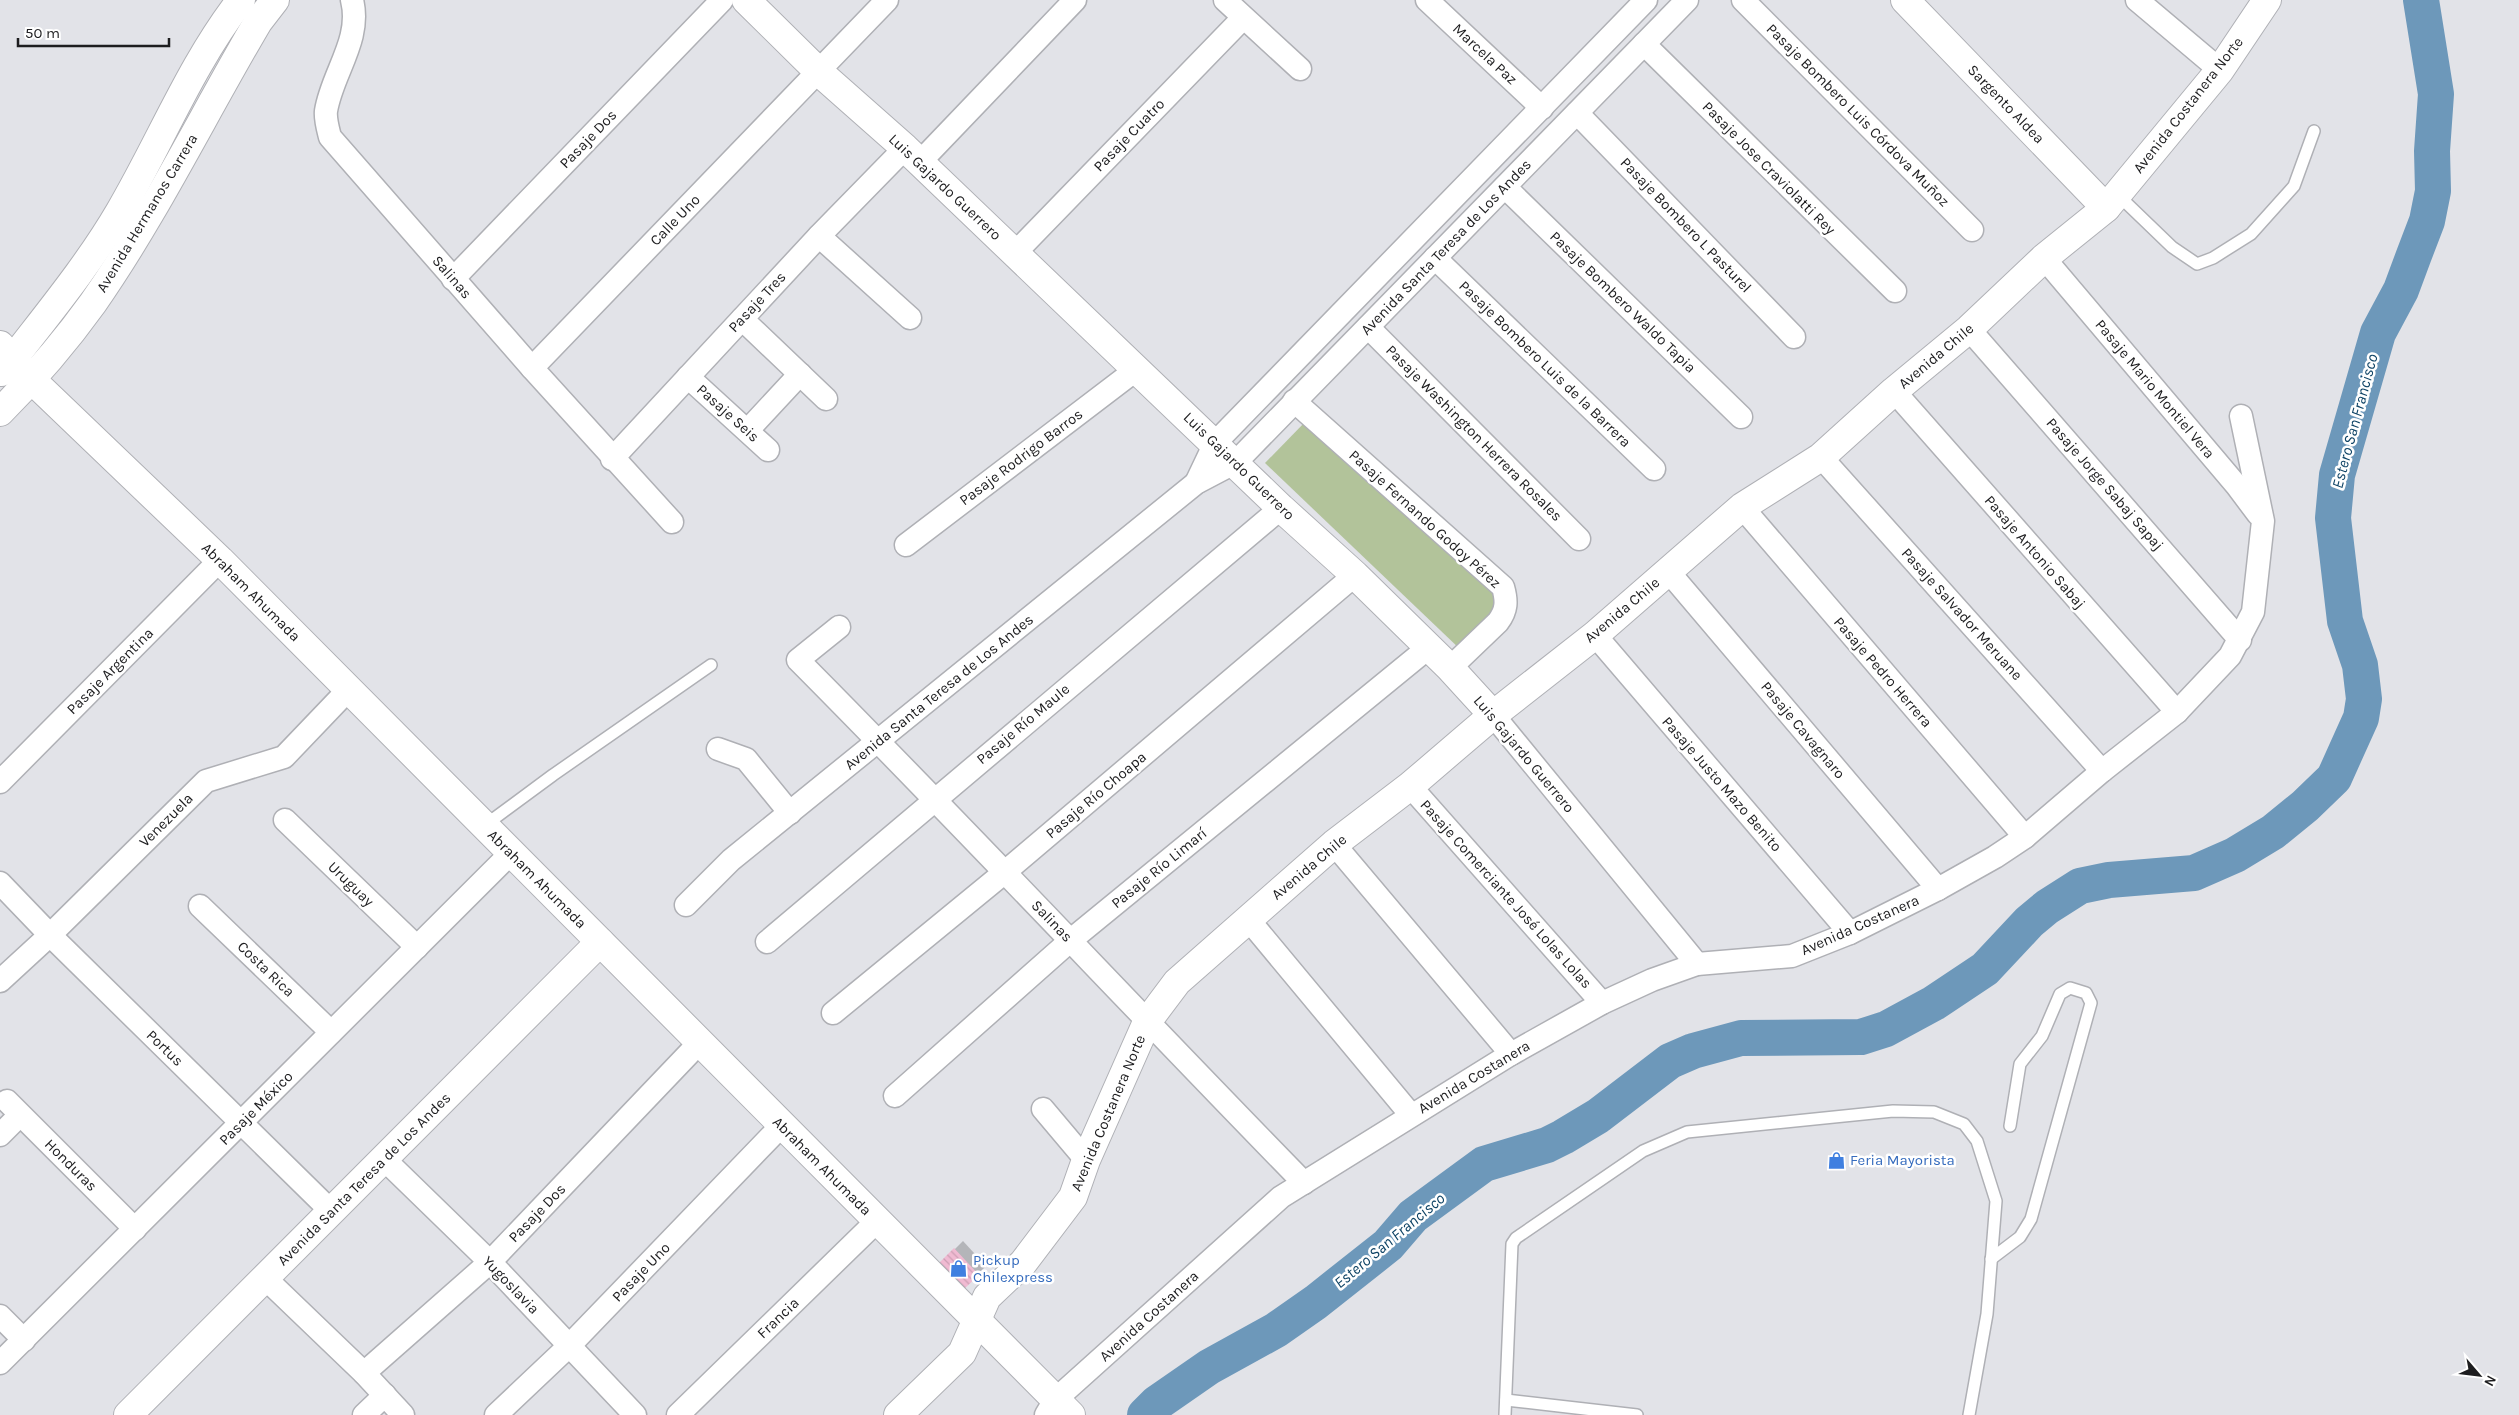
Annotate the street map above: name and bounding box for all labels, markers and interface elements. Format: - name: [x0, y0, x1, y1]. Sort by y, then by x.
- scale bar: [18, 15, 169, 47]
- street label: Marcela Paz: [1449, 20, 1521, 88]
- street label: Pasaje Bombero Luis Córdova Muñoz: [1763, 20, 1953, 210]
- text: 50 m: [25, 24, 60, 42]
- street label: Avenida Costanera Norte: [2129, 33, 2247, 177]
- street label: Sargento Aldea: [1964, 61, 2048, 147]
- street label: Pasaje Cuatro: [1090, 95, 1168, 175]
- street label: Pasaje Jose Craviolatti Rey: [1699, 98, 1839, 238]
- street label: Pasaje Dos: [556, 106, 620, 172]
- street label: Luis Gajardo Guerrero: [885, 130, 1005, 244]
- street label: Avenida Hermanos Carrera: [93, 131, 201, 295]
- street label: Pasaje Bombero L Pasturel: [1617, 154, 1755, 296]
- street label: Avenida Santa Teresa de Los Andes: [1357, 155, 1535, 339]
- street label: Calle Uno: [646, 191, 704, 249]
- street label: Pasaje Bombero Waldo Tapia: [1546, 227, 1700, 377]
- street label: Salinas: [428, 252, 476, 302]
- street label: Pasaje Tres: [724, 268, 790, 336]
- street label: Pasaje Bombero Luis de la Barrera: [1455, 277, 1635, 451]
- street label: Pasaje Mario Montiel Vera: [2091, 316, 2219, 462]
- street label: Avenida Chile: [1895, 319, 1977, 393]
- street label: Pasaje Washington Herrera Rosales: [1382, 341, 1566, 525]
- water label: Estero San Francisco: [2327, 352, 2382, 490]
- street label: Pasaje Seis: [693, 380, 763, 446]
- street label: Pasaje Rodrigo Barros: [956, 405, 1086, 509]
- street label: Luis Gajardo Guerrero: [1180, 408, 1298, 524]
- street label: Pasaje Jorge Sabaj Sapaj: [2043, 414, 2167, 554]
- street label: Pasaje Fernando Godoy Pérez: [1345, 446, 1505, 592]
- street label: Pasaje Antonio Sabaj: [1981, 492, 2089, 612]
- street label: Abraham Ahumada: [198, 539, 304, 645]
- street label: Pasaje Salvador Meruane: [1898, 544, 2026, 684]
- street label: Avenida Chile: [1581, 573, 1663, 647]
- street label: Avenida Santa Teresa de Los Andes: [841, 610, 1037, 774]
- street label: Pasaje Pedro Herrera: [1830, 613, 1936, 731]
- street label: Pasaje Argentina: [63, 624, 157, 718]
- street label: Pasaje Cavagnaro: [1757, 678, 1849, 782]
- street label: Pasaje Río Maule: [973, 680, 1073, 768]
- street label: Luis Gajardo Guerrero: [1470, 692, 1578, 816]
- street label: Pasaje Justo Mazo Benito: [1658, 713, 1786, 855]
- street label: Pasaje Río Choapa: [1042, 748, 1150, 842]
- street label: Venezuela: [135, 789, 197, 851]
- street label: Pasaje Comerciante José Lolas Lolas: [1416, 796, 1596, 992]
- street label: Pasaje Río Limarí: [1108, 824, 1211, 912]
- street label: Abraham Ahumada: [484, 826, 590, 932]
- street label: Avenida Chile: [1268, 830, 1350, 904]
- street label: Uruguay: [324, 858, 378, 910]
- street label: Avenida Costanera: [1798, 891, 1922, 959]
- street label: Salinas: [1028, 896, 1076, 946]
- street label: Costa Rica: [234, 937, 298, 1001]
- street label: Portus: [143, 1026, 187, 1070]
- street label: Avenida Costanera Norte: [1067, 1032, 1149, 1194]
- street label: Avenida Costanera: [1415, 1036, 1533, 1118]
- street label: Pasaje México: [215, 1067, 297, 1149]
- street label: Avenida Santa Teresa de Los Andes: [274, 1089, 454, 1269]
- street label: Abraham Ahumada: [769, 1113, 875, 1219]
- street label: Honduras: [41, 1135, 101, 1195]
- shop icon: Feria Mayorista: [1826, 1150, 1846, 1170]
- place label: Feria Mayorista: [1850, 1151, 1955, 1169]
- street label: Pasaje Dos: [505, 1180, 569, 1246]
- water label: Estero San Francisco: [1330, 1189, 1449, 1292]
- street label: Pasaje Uno: [608, 1239, 674, 1305]
- place label: Pickup Chilexpress: [973, 1251, 1053, 1286]
- street label: Yugoslavia: [479, 1252, 543, 1318]
- shop icon: Pickup Chilexpress: [949, 1259, 969, 1279]
- street label: Avenida Costanera: [1096, 1267, 1202, 1365]
- street label: Francia: [753, 1294, 803, 1342]
- north arrow: [2454, 1350, 2504, 1400]
- text: N: [2480, 1372, 2500, 1389]

